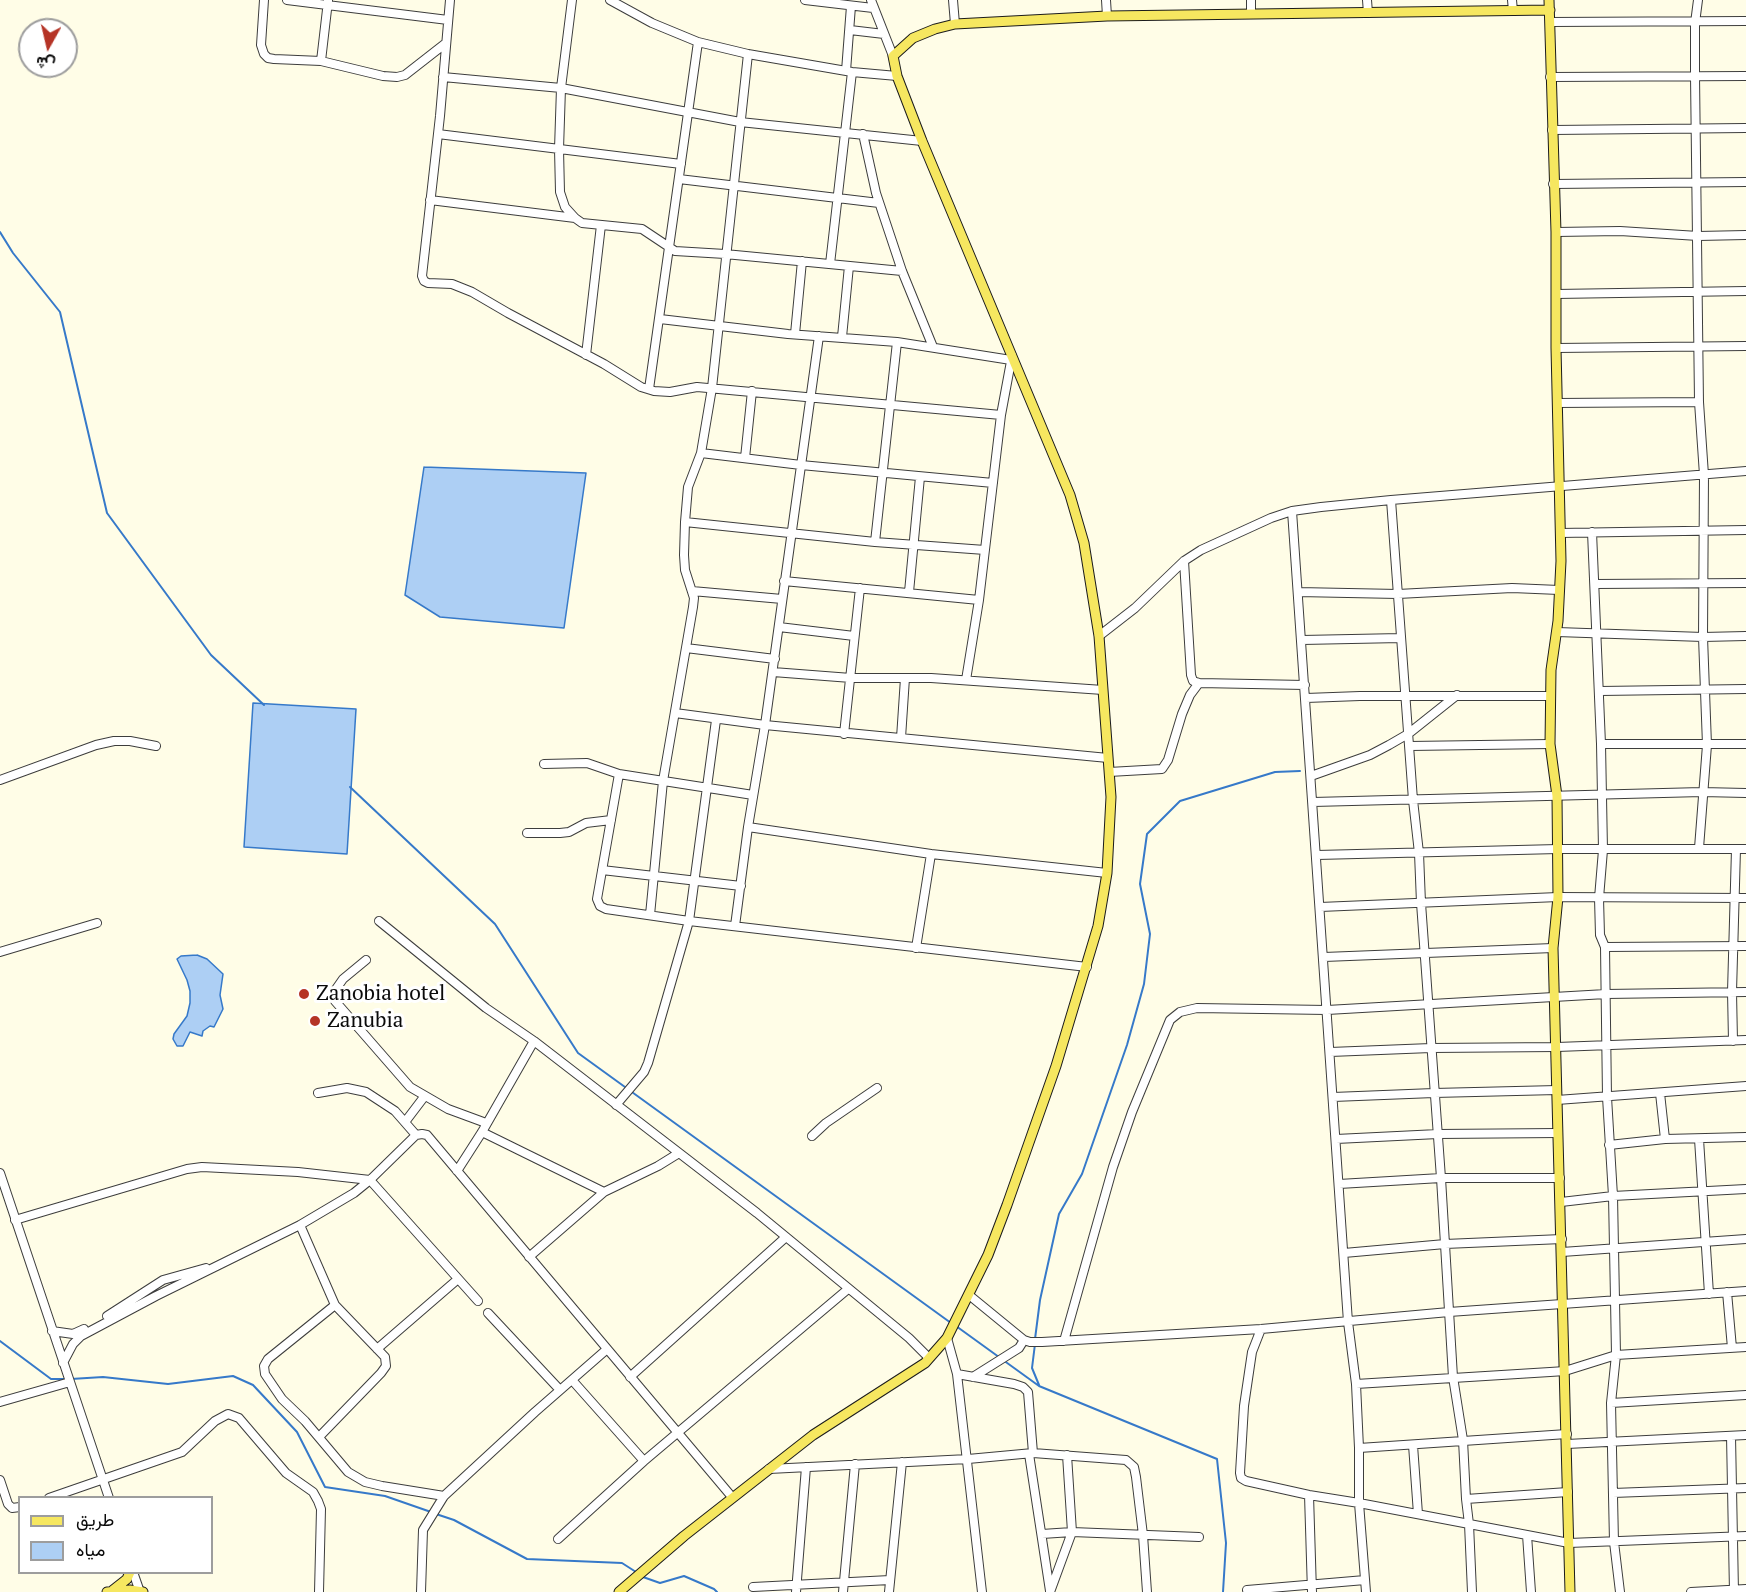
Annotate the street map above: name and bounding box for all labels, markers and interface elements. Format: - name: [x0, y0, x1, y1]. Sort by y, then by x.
- north arrow: [18, 18, 78, 78]
- text: ش: [35, 52, 57, 76]
- place label: Zanobia hotel: [316, 981, 445, 1007]
- marker: Zanobia hotel: [297, 987, 311, 1001]
- place label: Zanubia: [327, 1008, 403, 1034]
- marker: Zanubia: [308, 1014, 322, 1028]
- legend: [18, 1496, 213, 1574]
- text: طريق: [76, 1507, 114, 1531]
- text: مياه: [76, 1537, 105, 1561]

